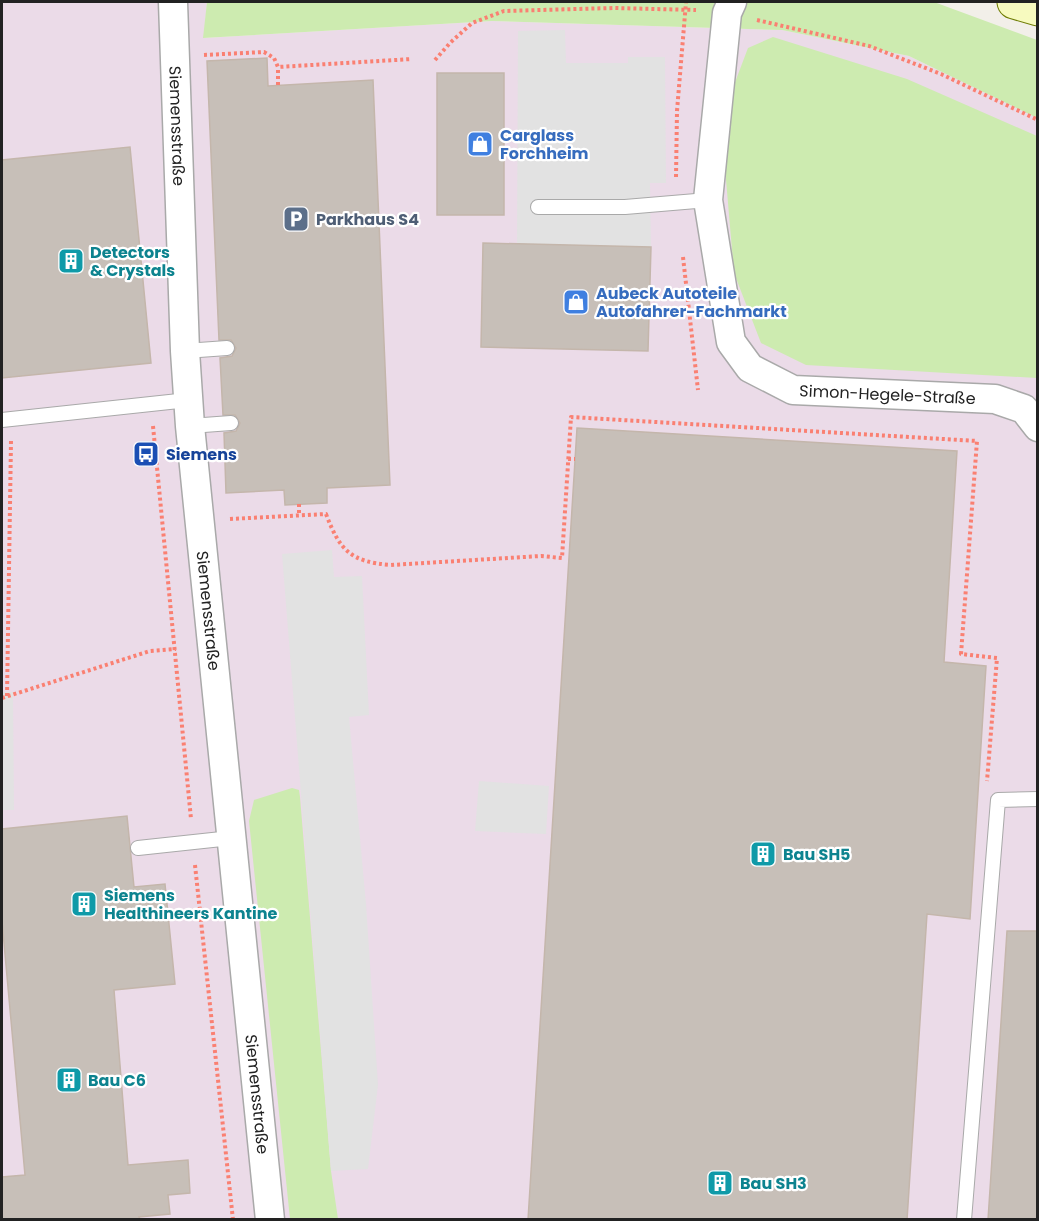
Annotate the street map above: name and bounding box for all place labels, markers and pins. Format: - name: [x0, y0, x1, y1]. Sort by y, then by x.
- place label: Carglass Forchheim: [500, 124, 589, 165]
- shop icon: Carglass Forchheim: [465, 129, 495, 159]
- parking icon: Parkhaus S4: [281, 204, 311, 234]
- place label: Parkhaus S4: [316, 208, 419, 231]
- place label: Detectors & Crystals: [90, 241, 175, 282]
- building icon: Detectors & Crystals: [56, 246, 86, 276]
- place label: Aubeck Autoteile Autofahrer-Fachmarkt: [596, 282, 787, 323]
- shop icon: Aubeck Autoteile Autofahrer-Fachmarkt: [561, 287, 591, 317]
- bus stop icon: Siemens: [131, 439, 161, 469]
- place label: Siemens: [166, 443, 237, 466]
- building icon: Bau SH5: [748, 839, 778, 869]
- place label: Bau SH5: [783, 843, 851, 866]
- place label: Siemens Healthineers Kantine: [104, 884, 278, 925]
- building icon: Siemens Healthineers Kantine: [69, 889, 99, 919]
- building icon: Bau C6: [54, 1065, 84, 1095]
- place label: Bau C6: [88, 1069, 146, 1092]
- building icon: Bau SH3: [705, 1168, 735, 1198]
- place label: Bau SH3: [740, 1172, 807, 1195]

